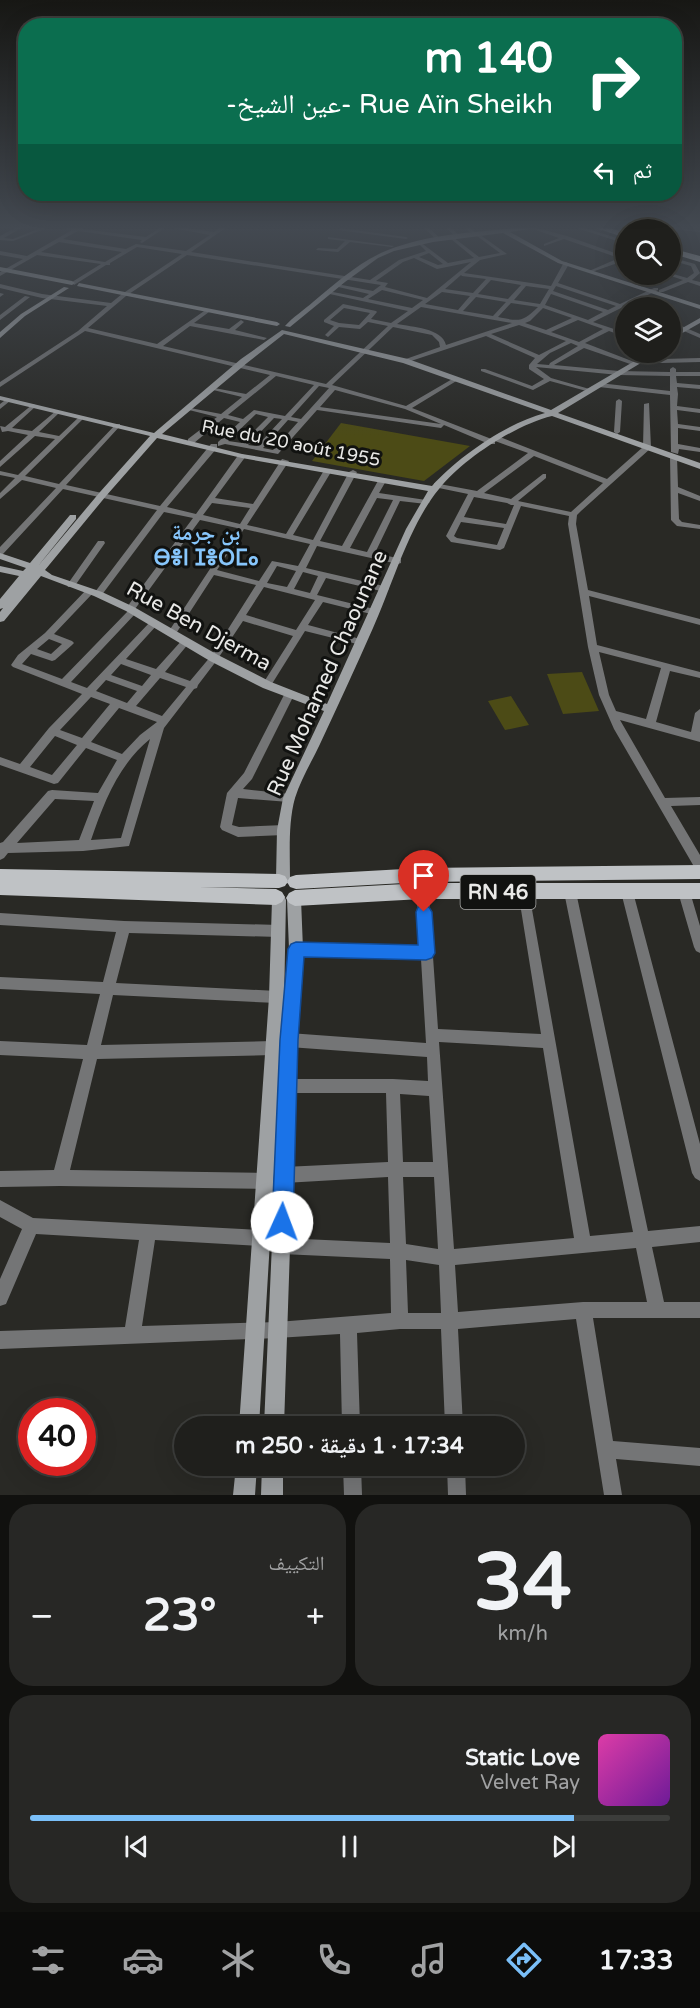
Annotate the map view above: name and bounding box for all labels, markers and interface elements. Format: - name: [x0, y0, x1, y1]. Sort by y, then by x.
- text: 140 m: [424, 33, 553, 84]
- icon: right: [574, 42, 652, 120]
- text: Rue Aïn Sheikh -عين الشيخ-: [226, 88, 553, 121]
- icon: left: [588, 156, 621, 189]
- text: ثم: [633, 158, 652, 184]
- map controls: [615, 219, 681, 363]
- button: search: [615, 219, 681, 285]
- button: layers: [615, 297, 681, 363]
- street label: Rue du 20 août 1955: [200, 415, 382, 471]
- district label: بن جرمة ⴱⴻⵏ ⵊⴻⵔⵎⴰ: [153, 520, 259, 571]
- street label: Rue Mohamed Chaounane: [262, 546, 393, 800]
- street label: Rue Ben Djerma: [122, 576, 275, 677]
- pin: [398, 850, 449, 912]
- icon: arrive: [407, 859, 440, 892]
- road number: RN 46: [460, 875, 536, 909]
- position arrow: [250, 1190, 314, 1254]
- speed limit sign: 40: [18, 1398, 96, 1476]
- text: 17:34 · 1 دقيقة · 250 m: [235, 1433, 464, 1459]
- text: 34: [474, 1536, 572, 1630]
- text: التكييف: [268, 1552, 325, 1576]
- text: 23°: [143, 1589, 216, 1643]
- text: −: [30, 1597, 54, 1636]
- text: +: [306, 1597, 324, 1636]
- text: km/h: [498, 1622, 548, 1646]
- text: Static Love: [465, 1745, 580, 1771]
- text: Velvet Ray: [480, 1771, 580, 1795]
- icon: previous: [120, 1830, 153, 1863]
- icon: pause: [333, 1830, 366, 1863]
- icon: next: [547, 1830, 580, 1863]
- icon: filters: [27, 1939, 69, 1981]
- icon: car: [122, 1939, 164, 1981]
- icon: climate: [217, 1939, 259, 1981]
- icon: phone: [313, 1939, 355, 1981]
- icon: music: [408, 1939, 450, 1981]
- icon: directions: [503, 1939, 545, 1981]
- text: 17:33: [599, 1944, 673, 1977]

